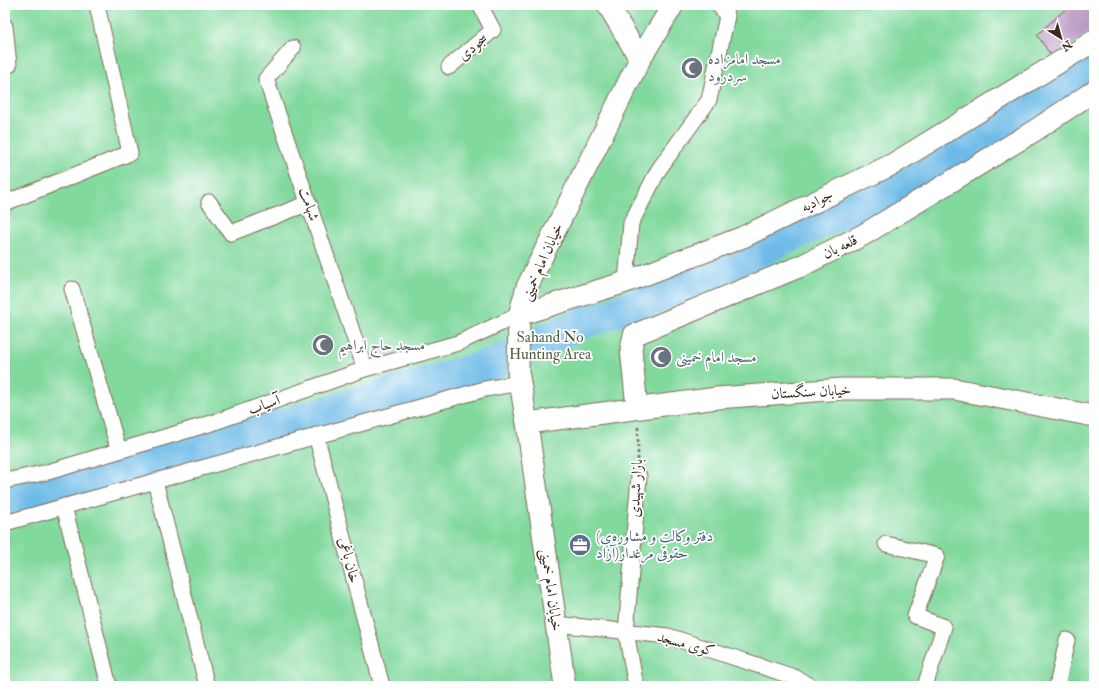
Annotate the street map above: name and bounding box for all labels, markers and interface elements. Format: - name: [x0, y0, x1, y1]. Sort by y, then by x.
- north arrow: [1041, 18, 1081, 58]
- street label: سجودی: [454, 29, 492, 65]
- text: N: [1058, 37, 1075, 54]
- place label: مسجد امامزاده سردرود: [708, 50, 781, 86]
- mosque icon: مسجد امامزاده سردرود: [679, 55, 705, 81]
- street label: شهامت: [294, 185, 324, 223]
- street label: جوادیه: [798, 185, 836, 217]
- street label: خیابان امام خمینی: [516, 220, 570, 305]
- street label: قلعه بان: [819, 230, 861, 264]
- park label: Sahand No Hunting Area: [509, 328, 592, 364]
- mosque icon: مسجد حاج ابراهیم: [310, 332, 336, 358]
- place label: مسجد حاج ابراهیم: [338, 336, 425, 360]
- mosque icon: مسجد امام خمینی: [648, 344, 674, 370]
- place label: مسجد امام خمینی: [676, 348, 757, 370]
- street label: خیابان سنگستان: [770, 379, 852, 404]
- street label: آسیاب: [245, 390, 284, 420]
- street label: بازار شهیدی: [625, 458, 647, 518]
- place label: (دفتر وکالت و مشاوره‌ی حقوقی مرغدار(آزاد: [596, 527, 713, 564]
- office icon: (دفتر وکالت و مشاوره‌ی حقوقی مرغدار(آزاد: [567, 532, 593, 558]
- street label: خان باغی: [334, 535, 364, 585]
- street label: خیابان امام خمینی: [533, 548, 566, 633]
- street label: کوی مسجد: [655, 627, 717, 661]

